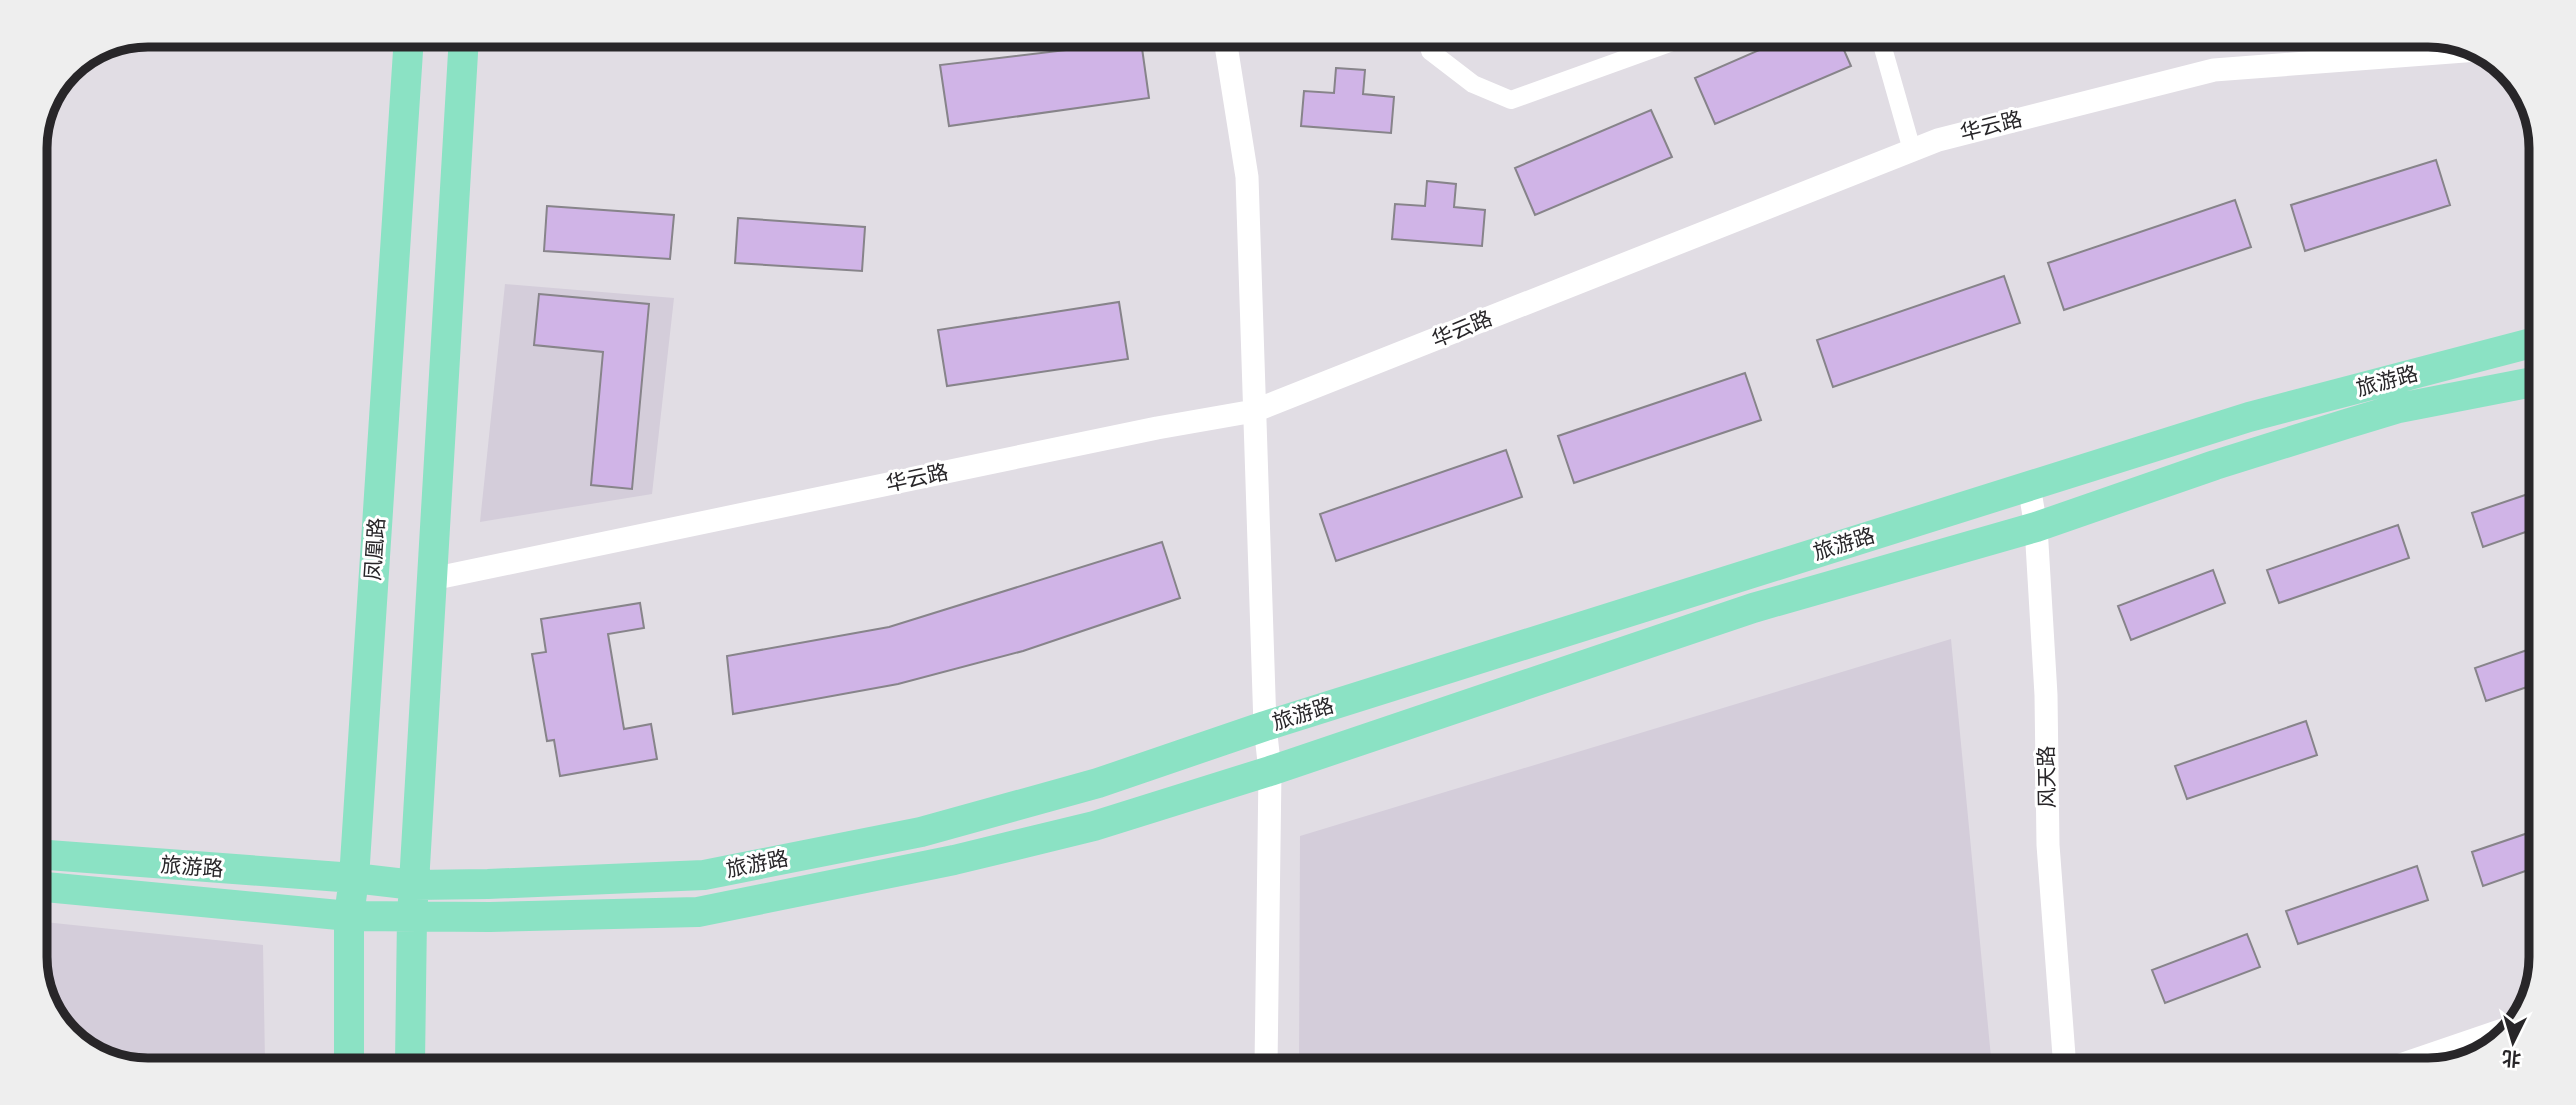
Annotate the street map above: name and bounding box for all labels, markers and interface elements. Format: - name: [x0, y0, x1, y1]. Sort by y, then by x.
- street label: 华云路: [1957, 104, 2025, 146]
- street label: 华云路: [1427, 303, 1496, 353]
- street label: 旅游路: [2353, 358, 2421, 402]
- street label: 华云路: [883, 457, 951, 497]
- street label: 凤凰路: [358, 517, 390, 581]
- street label: 旅游路: [1809, 520, 1878, 566]
- street label: 旅游路: [1268, 690, 1337, 736]
- street label: 风天路: [2031, 745, 2061, 809]
- street label: 旅游路: [723, 843, 790, 883]
- street label: 旅游路: [160, 850, 224, 882]
- north arrow: [2478, 1007, 2548, 1077]
- text: 北: [2501, 1045, 2522, 1073]

